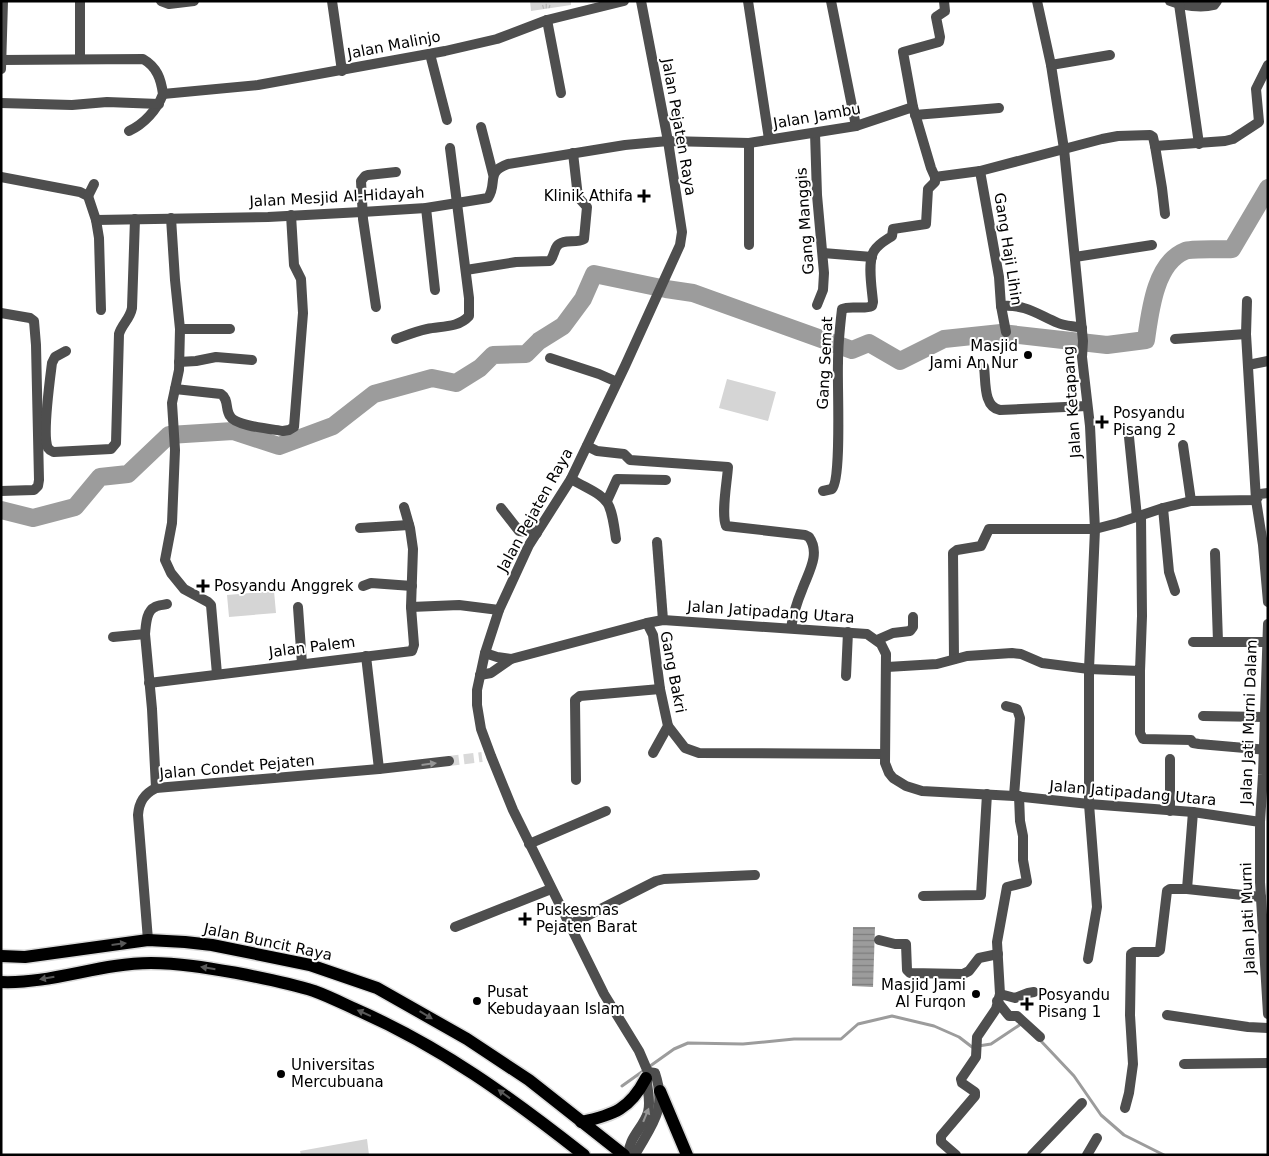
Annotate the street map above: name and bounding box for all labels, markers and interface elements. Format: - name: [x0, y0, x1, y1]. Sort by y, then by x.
- street label: Jalan Malinjo: [345, 27, 442, 63]
- street label: Jalan Pejaten Raya: [658, 56, 700, 197]
- street label: Jalan Jambu: [771, 99, 862, 133]
- street label: Gang Manggis: [792, 167, 818, 275]
- street label: Jalan Mesjid Al-Hidayah: [248, 183, 425, 211]
- place label: Klinik Athifa: [544, 187, 633, 205]
- marker: Klinik Athifa: [637, 189, 651, 203]
- street label: Gang Haji Lihin: [990, 191, 1026, 307]
- street label: Gang Semat: [814, 316, 836, 410]
- place label: Masjid Jami An Nur: [928, 337, 1019, 372]
- street label: Jalan Ketapang: [1059, 345, 1085, 460]
- marker: Masjid Jami An Nur: [1022, 349, 1034, 361]
- place label: Posyandu Pisang 2: [1113, 404, 1185, 439]
- marker: Posyandu Pisang 2: [1095, 415, 1109, 429]
- street label: Jalan Pejaten Raya: [493, 445, 577, 576]
- place label: Posyandu Anggrek: [214, 577, 354, 595]
- marker: Posyandu Anggrek: [196, 579, 210, 593]
- street label: Jalan Jatipadang Utara: [686, 597, 855, 627]
- street label: Gang Bakri: [656, 629, 690, 715]
- street label: Jalan Palem: [267, 633, 356, 661]
- street label: Jalan Jati Murni Dalam: [1237, 639, 1261, 806]
- street label: Jalan Condet Pejaten: [158, 751, 315, 783]
- one-way arrow: [422, 760, 438, 768]
- street label: Jalan Jatipadang Utara: [1048, 777, 1217, 809]
- street label: Jalan Jati Murni: [1237, 862, 1259, 975]
- place label: Puskesmas Pejaten Barat: [536, 901, 637, 936]
- marker: Puskesmas Pejaten Barat: [518, 912, 532, 926]
- street label: Jalan Buncit Raya: [201, 919, 334, 964]
- one-way arrow: [111, 940, 127, 948]
- one-way arrow: [200, 964, 216, 972]
- one-way arrow: [39, 974, 55, 982]
- place label: Masjid Jami Al Furqon: [881, 976, 966, 1011]
- place label: Pusat Kebudayaan Islam: [487, 983, 625, 1018]
- place label: Posyandu Pisang 1: [1038, 986, 1110, 1021]
- marker: Masjid Jami Al Furqon: [970, 988, 982, 1000]
- marker: Pusat Kebudayaan Islam: [471, 995, 483, 1007]
- marker: Posyandu Pisang 1: [1020, 997, 1034, 1011]
- one-way arrow: [357, 1008, 371, 1016]
- one-way arrow: [419, 1010, 432, 1019]
- place label: Universitas Mercubuana: [291, 1056, 384, 1091]
- marker: Universitas Mercubuana: [275, 1068, 287, 1080]
- one-way arrow: [497, 1089, 511, 1099]
- one-way arrow: [642, 1107, 650, 1122]

